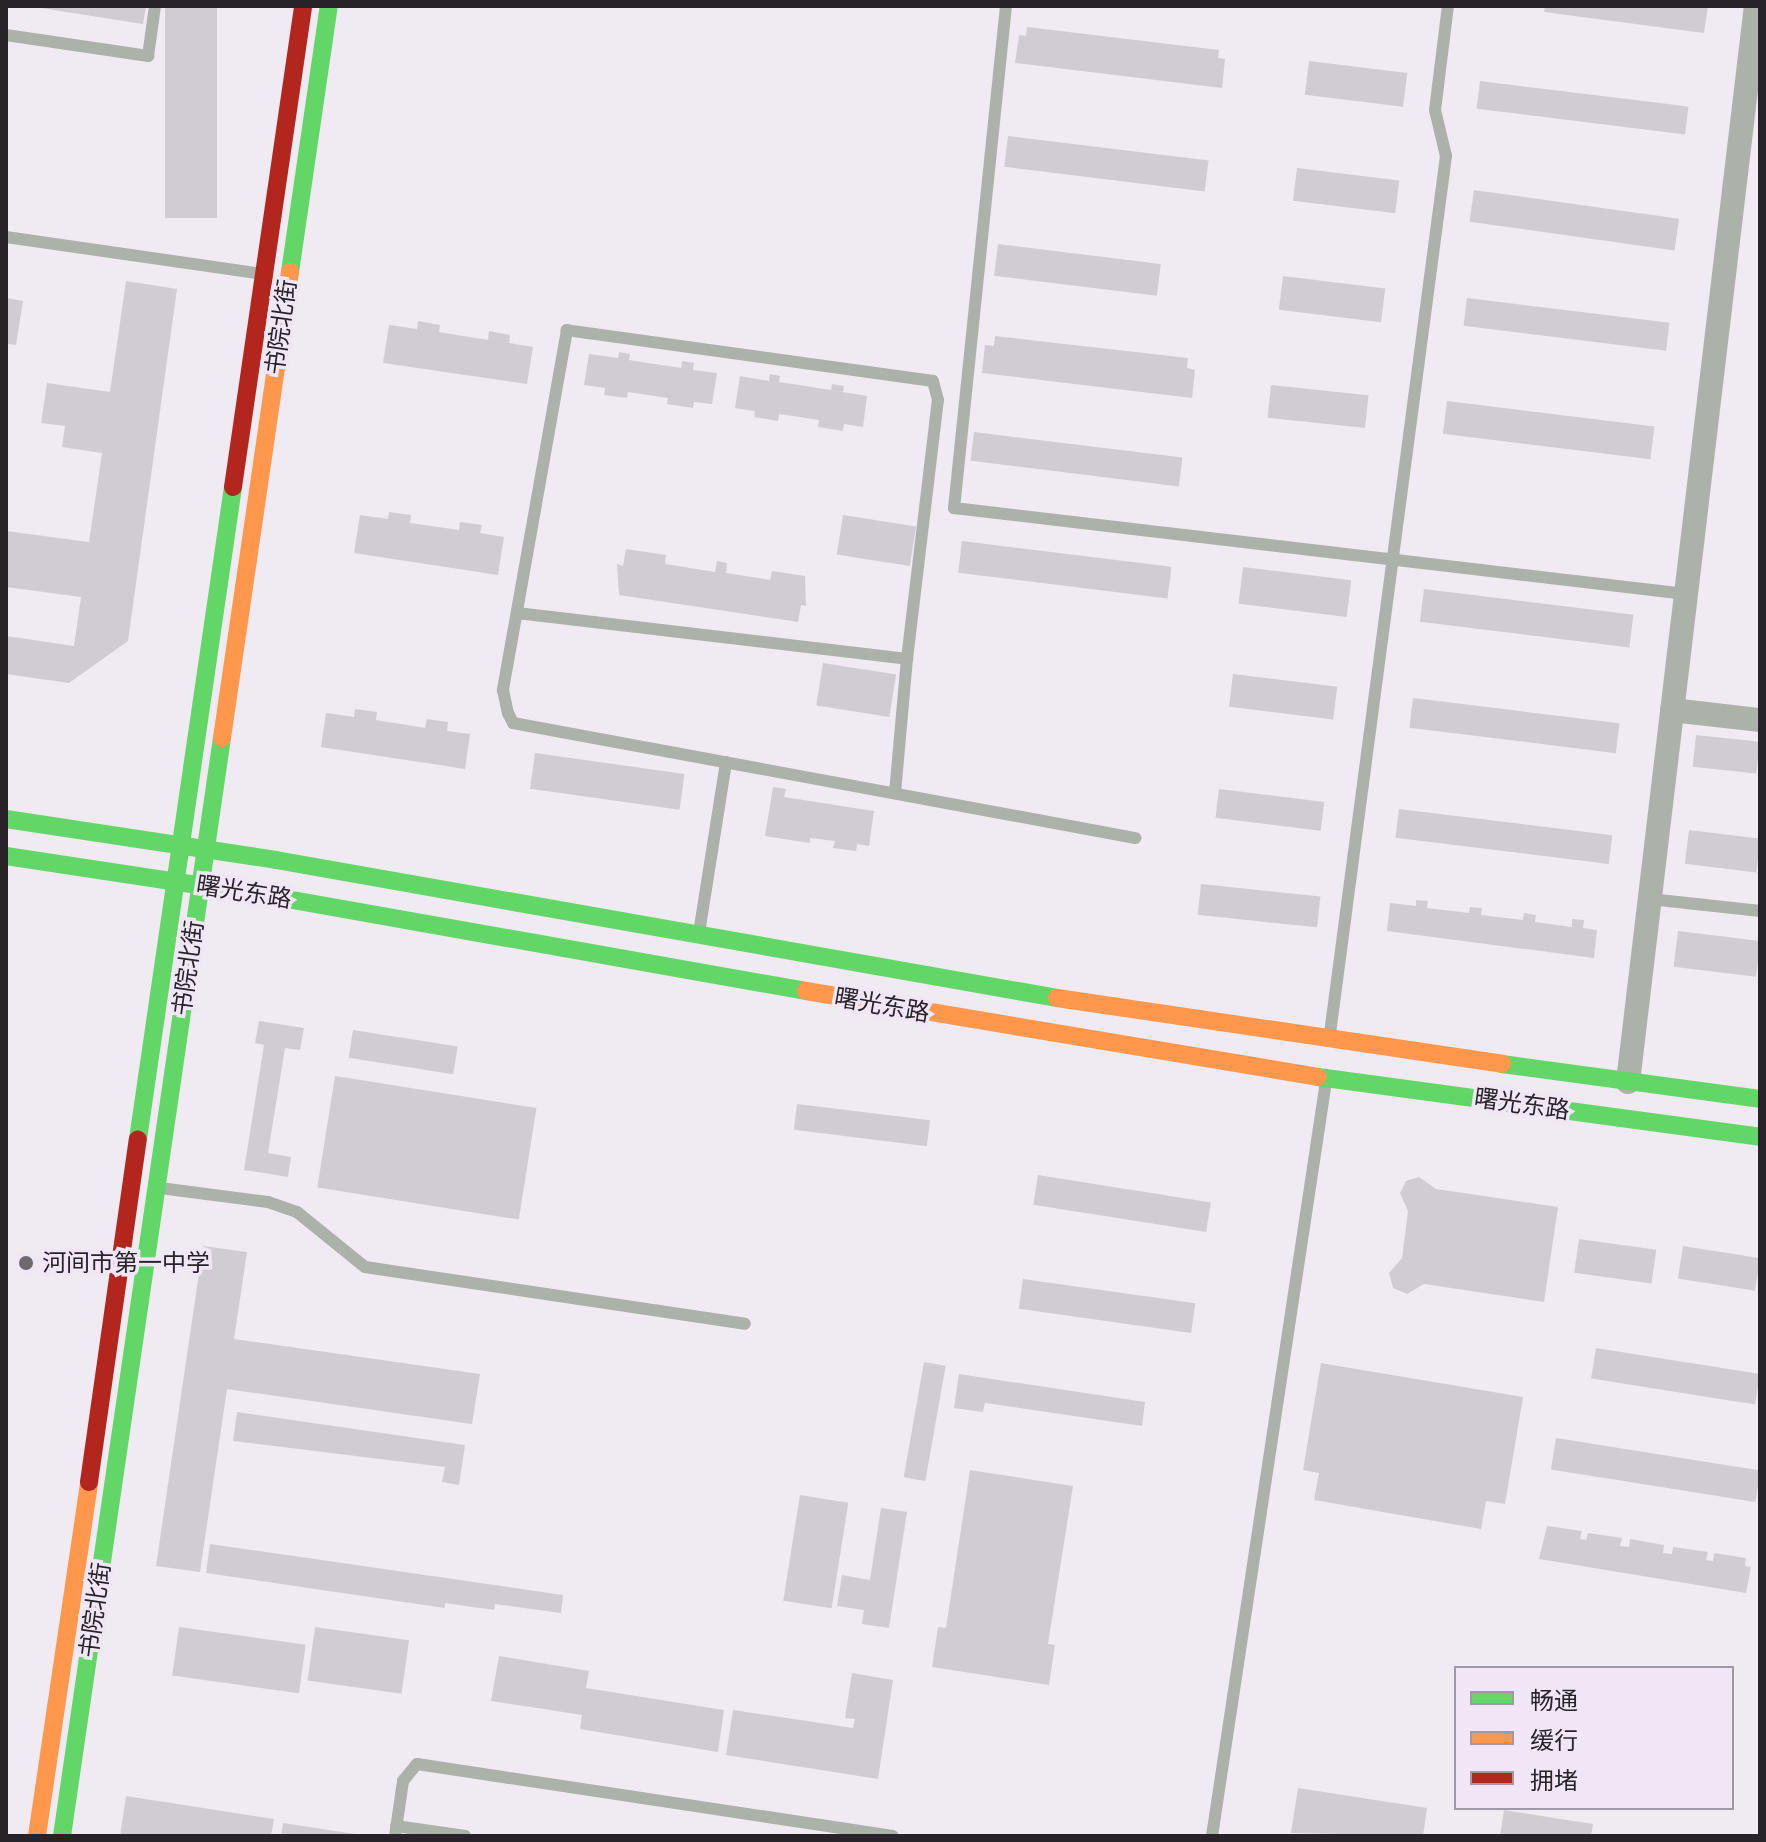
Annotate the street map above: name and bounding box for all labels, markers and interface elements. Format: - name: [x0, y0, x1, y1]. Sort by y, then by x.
- street label: 书院北街: [260, 277, 302, 377]
- street label: 曙光东路: [194, 870, 294, 914]
- street label: 书院北街: [167, 918, 209, 1018]
- street label: 曙光东路: [832, 982, 932, 1028]
- street label: 曙光东路: [1472, 1083, 1572, 1125]
- place label: 河间市第一中学: [42, 1249, 210, 1277]
- marker: 河间市第一中学: [17, 1254, 35, 1272]
- street label: 书院北街: [74, 1560, 116, 1660]
- legend: [1454, 1666, 1734, 1810]
- text: 畅通: [1530, 1684, 1578, 1716]
- text: 缓行: [1530, 1724, 1578, 1756]
- text: 拥堵: [1530, 1764, 1578, 1796]

